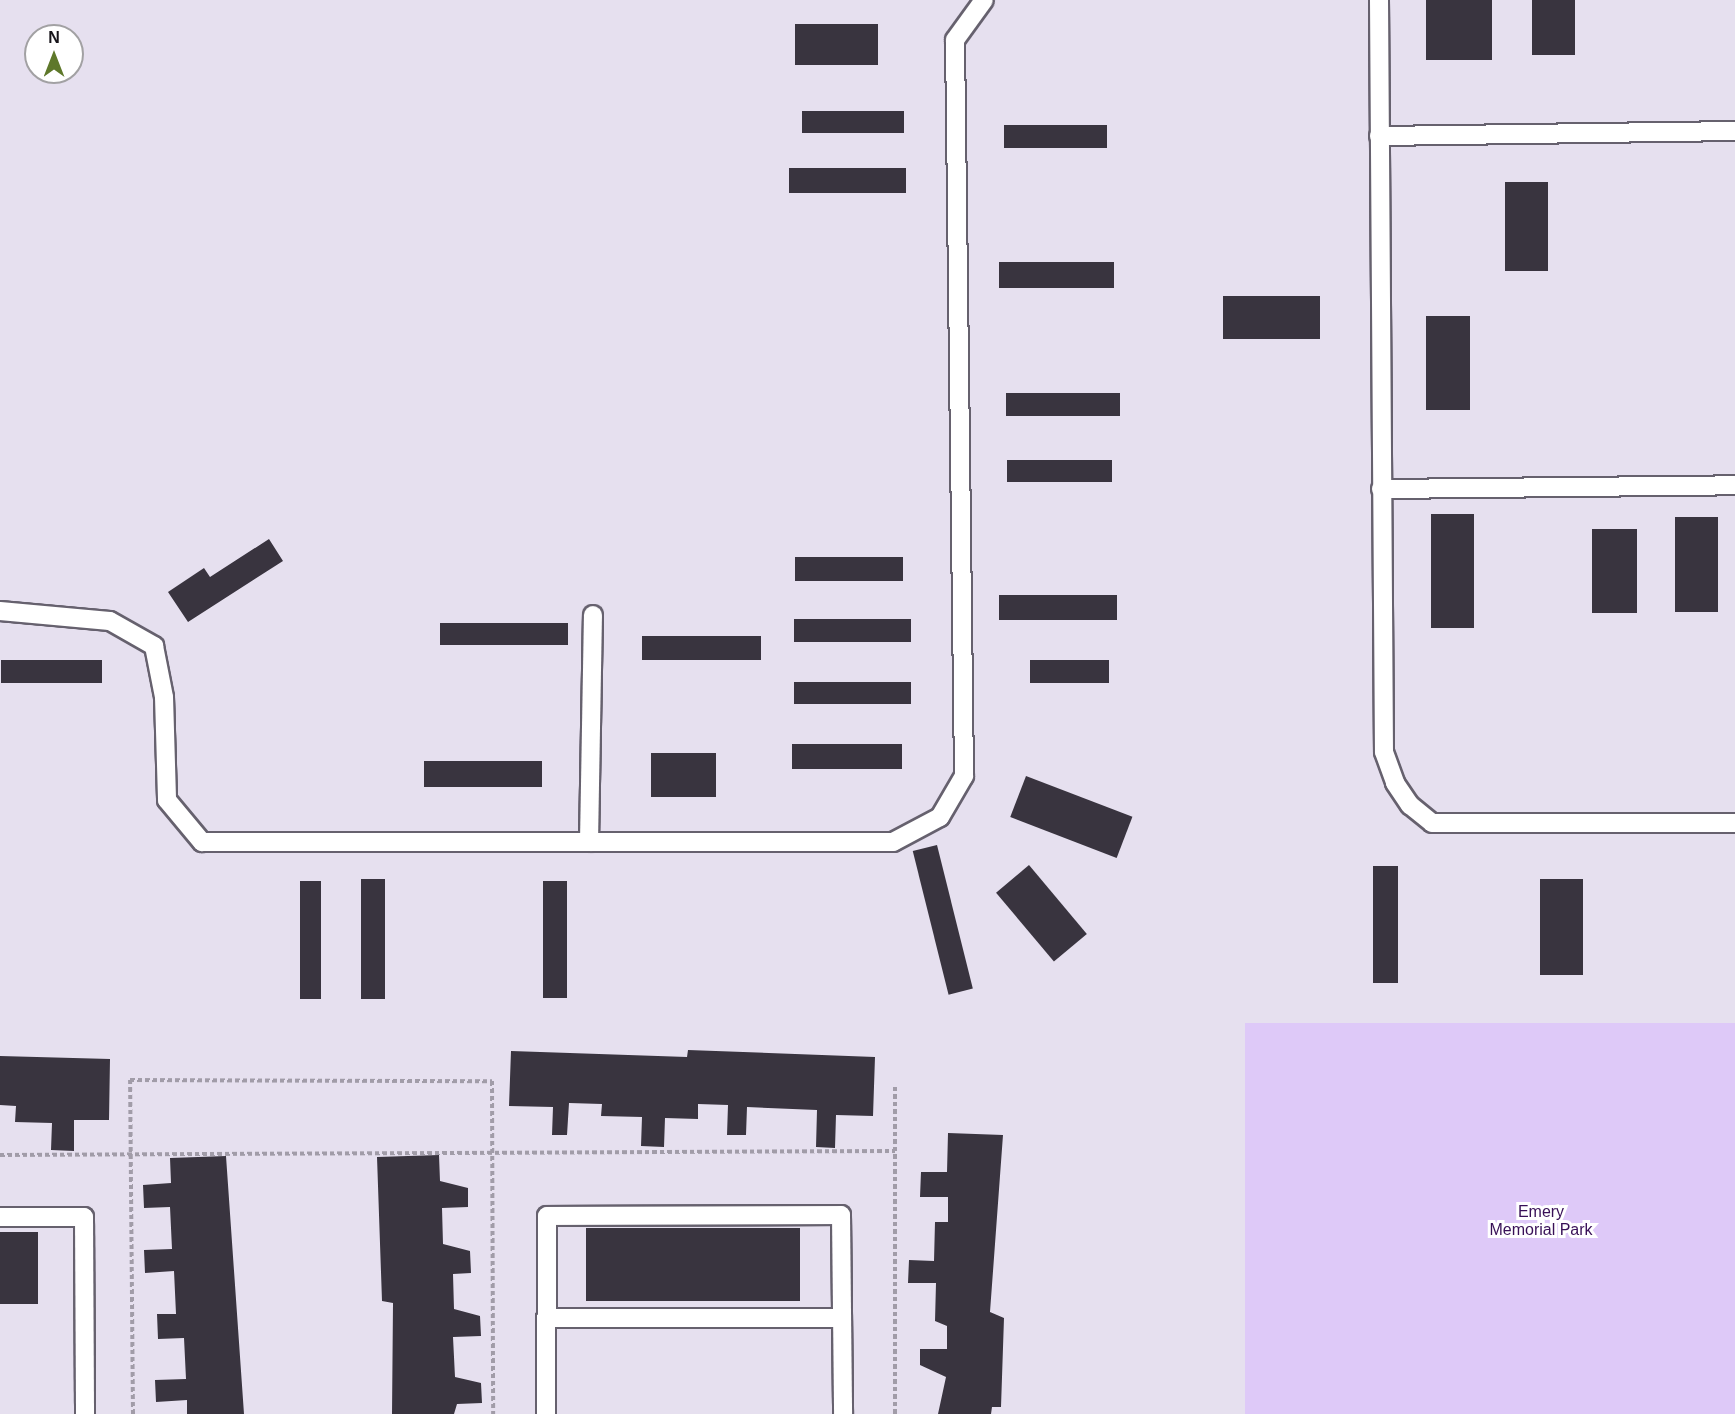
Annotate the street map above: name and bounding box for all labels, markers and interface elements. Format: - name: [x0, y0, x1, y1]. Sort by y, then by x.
- north arrow: [24, 24, 84, 84]
- text: N: [48, 29, 60, 46]
- park label: Emery Memorial Park: [1489, 1202, 1593, 1240]

